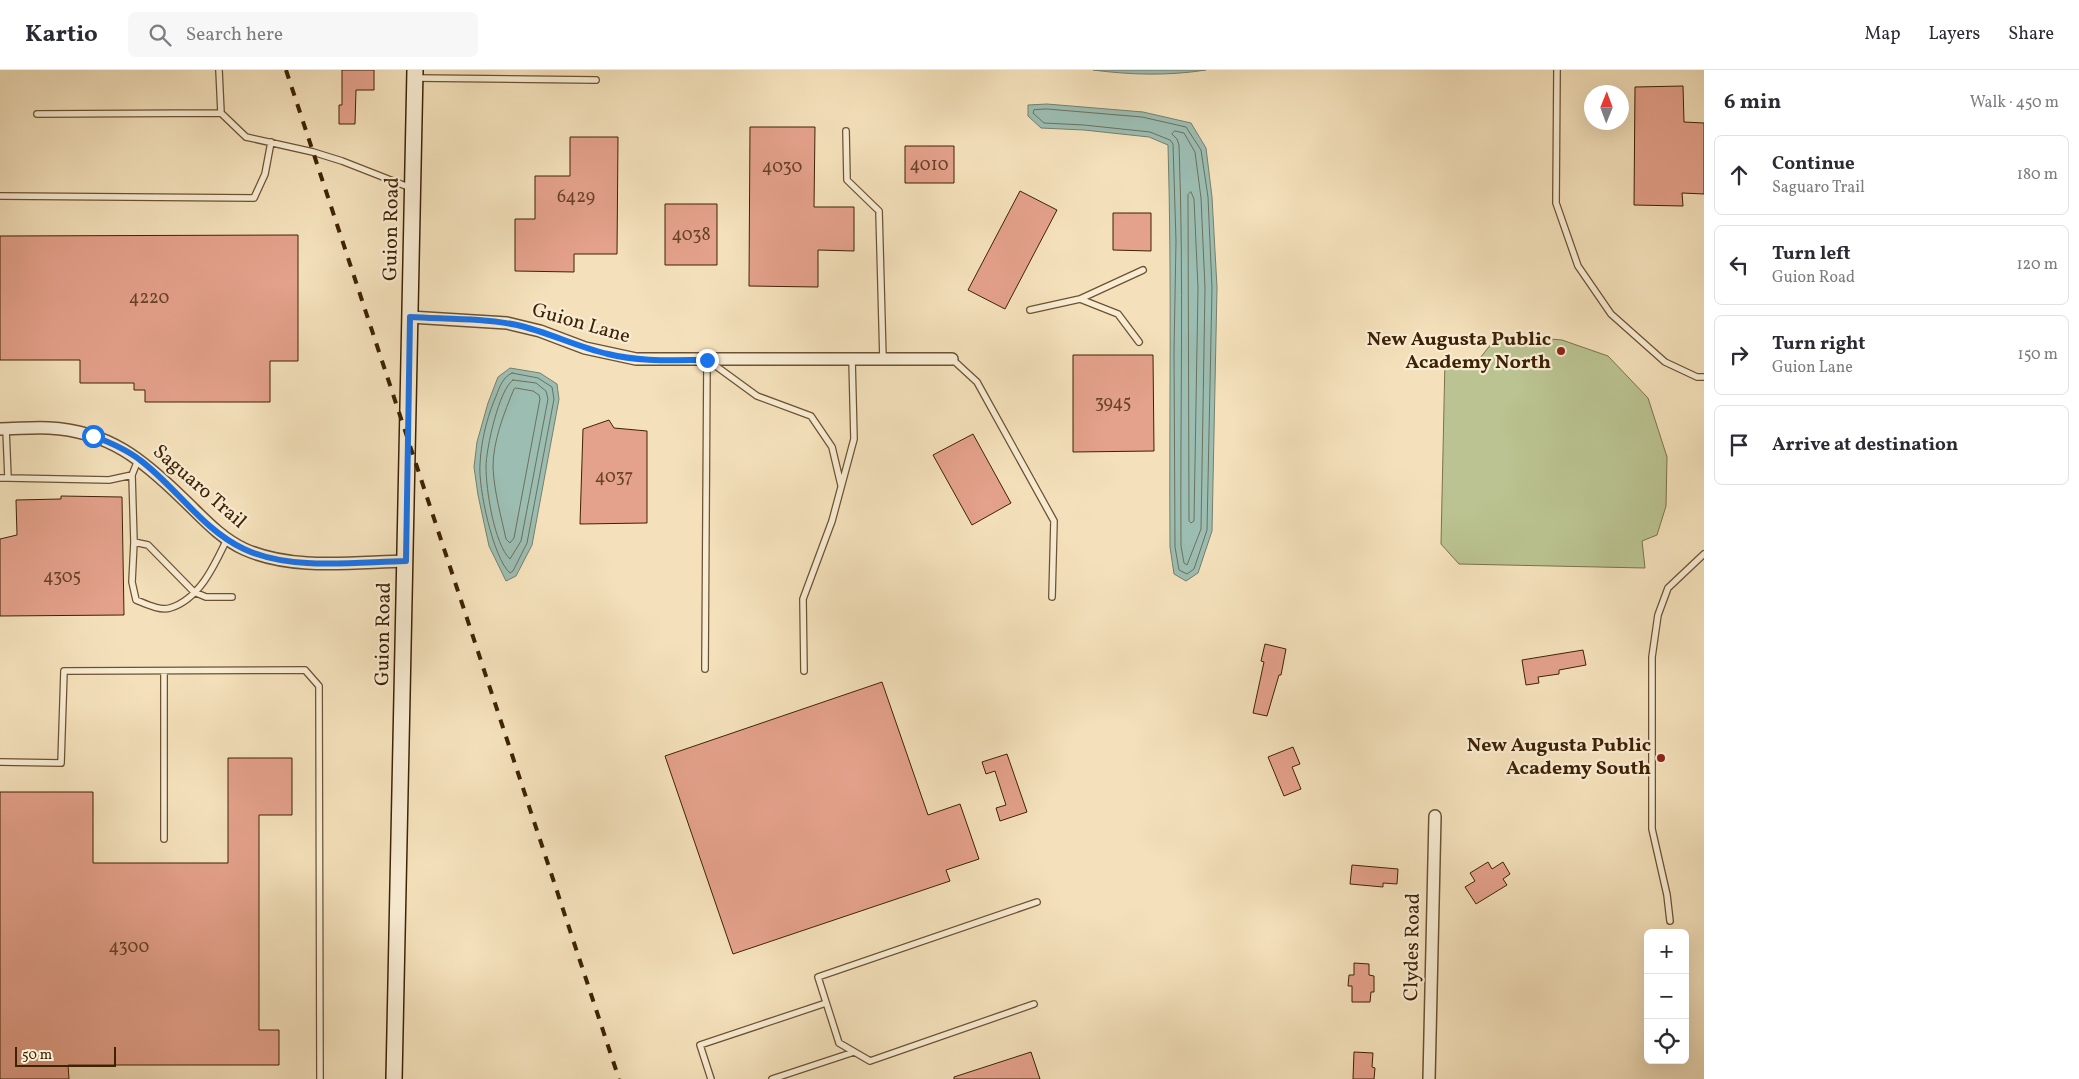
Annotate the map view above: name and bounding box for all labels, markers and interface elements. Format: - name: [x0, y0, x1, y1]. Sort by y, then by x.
- search box: [128, 12, 478, 57]
- text: Kartio: [25, 18, 98, 52]
- icon: search: [146, 21, 174, 49]
- text: Search here: [186, 22, 283, 48]
- text: Map: [1864, 22, 1900, 47]
- text: Layers: [1928, 22, 1980, 47]
- text: Share: [2008, 22, 2054, 47]
- north arrow: [1584, 85, 1629, 130]
- text: 6 min: [1724, 88, 1781, 117]
- text: Walk · 450 m: [1970, 92, 2059, 114]
- text: Continue: [1772, 151, 1855, 177]
- house number: 4010: [909, 153, 949, 178]
- house number: 4030: [762, 155, 802, 180]
- icon: ahead: [1725, 161, 1753, 189]
- text: 180 m: [2017, 164, 2058, 186]
- street label: Guion Road: [377, 177, 407, 281]
- text: Saguaro Trail: [1772, 177, 1865, 199]
- house number: 6429: [557, 185, 595, 210]
- house number: 4038: [671, 223, 711, 248]
- text: Turn left: [1772, 241, 1851, 267]
- icon: left: [1725, 251, 1753, 279]
- text: 120 m: [2016, 254, 2058, 276]
- text: Guion Road: [1772, 267, 1855, 289]
- house number: 4220: [129, 286, 170, 311]
- street label: Guion Lane: [529, 297, 633, 351]
- place label: New Augusta Public Academy North: [1367, 326, 1551, 377]
- text: Turn right: [1772, 331, 1865, 357]
- icon: right: [1725, 341, 1753, 369]
- text: 150 m: [2017, 344, 2058, 366]
- marker: New Augusta Public Academy North: [1555, 345, 1567, 357]
- route end: [696, 349, 719, 372]
- text: Guion Lane: [1772, 357, 1853, 379]
- house number: 3945: [1095, 391, 1131, 416]
- route start: [82, 425, 105, 448]
- icon: arrive: [1725, 431, 1753, 459]
- text: Arrive at destination: [1772, 432, 1958, 458]
- street label: Saguaro Trail: [146, 438, 252, 536]
- house number: 4037: [595, 465, 633, 490]
- house number: 4305: [43, 565, 81, 590]
- street label: Guion Road: [369, 582, 399, 686]
- place label: New Augusta Public Academy South: [1467, 732, 1651, 783]
- marker: New Augusta Public Academy South: [1655, 752, 1667, 764]
- street label: Clydes Road: [1398, 893, 1428, 1001]
- map controls: [1644, 929, 1689, 1064]
- button: +: [1644, 929, 1689, 974]
- house number: 4300: [109, 935, 150, 960]
- button: −: [1644, 974, 1689, 1019]
- button: locate: [1644, 1019, 1689, 1064]
- scale bar: [15, 1044, 116, 1067]
- text: 50 m: [22, 1046, 52, 1065]

